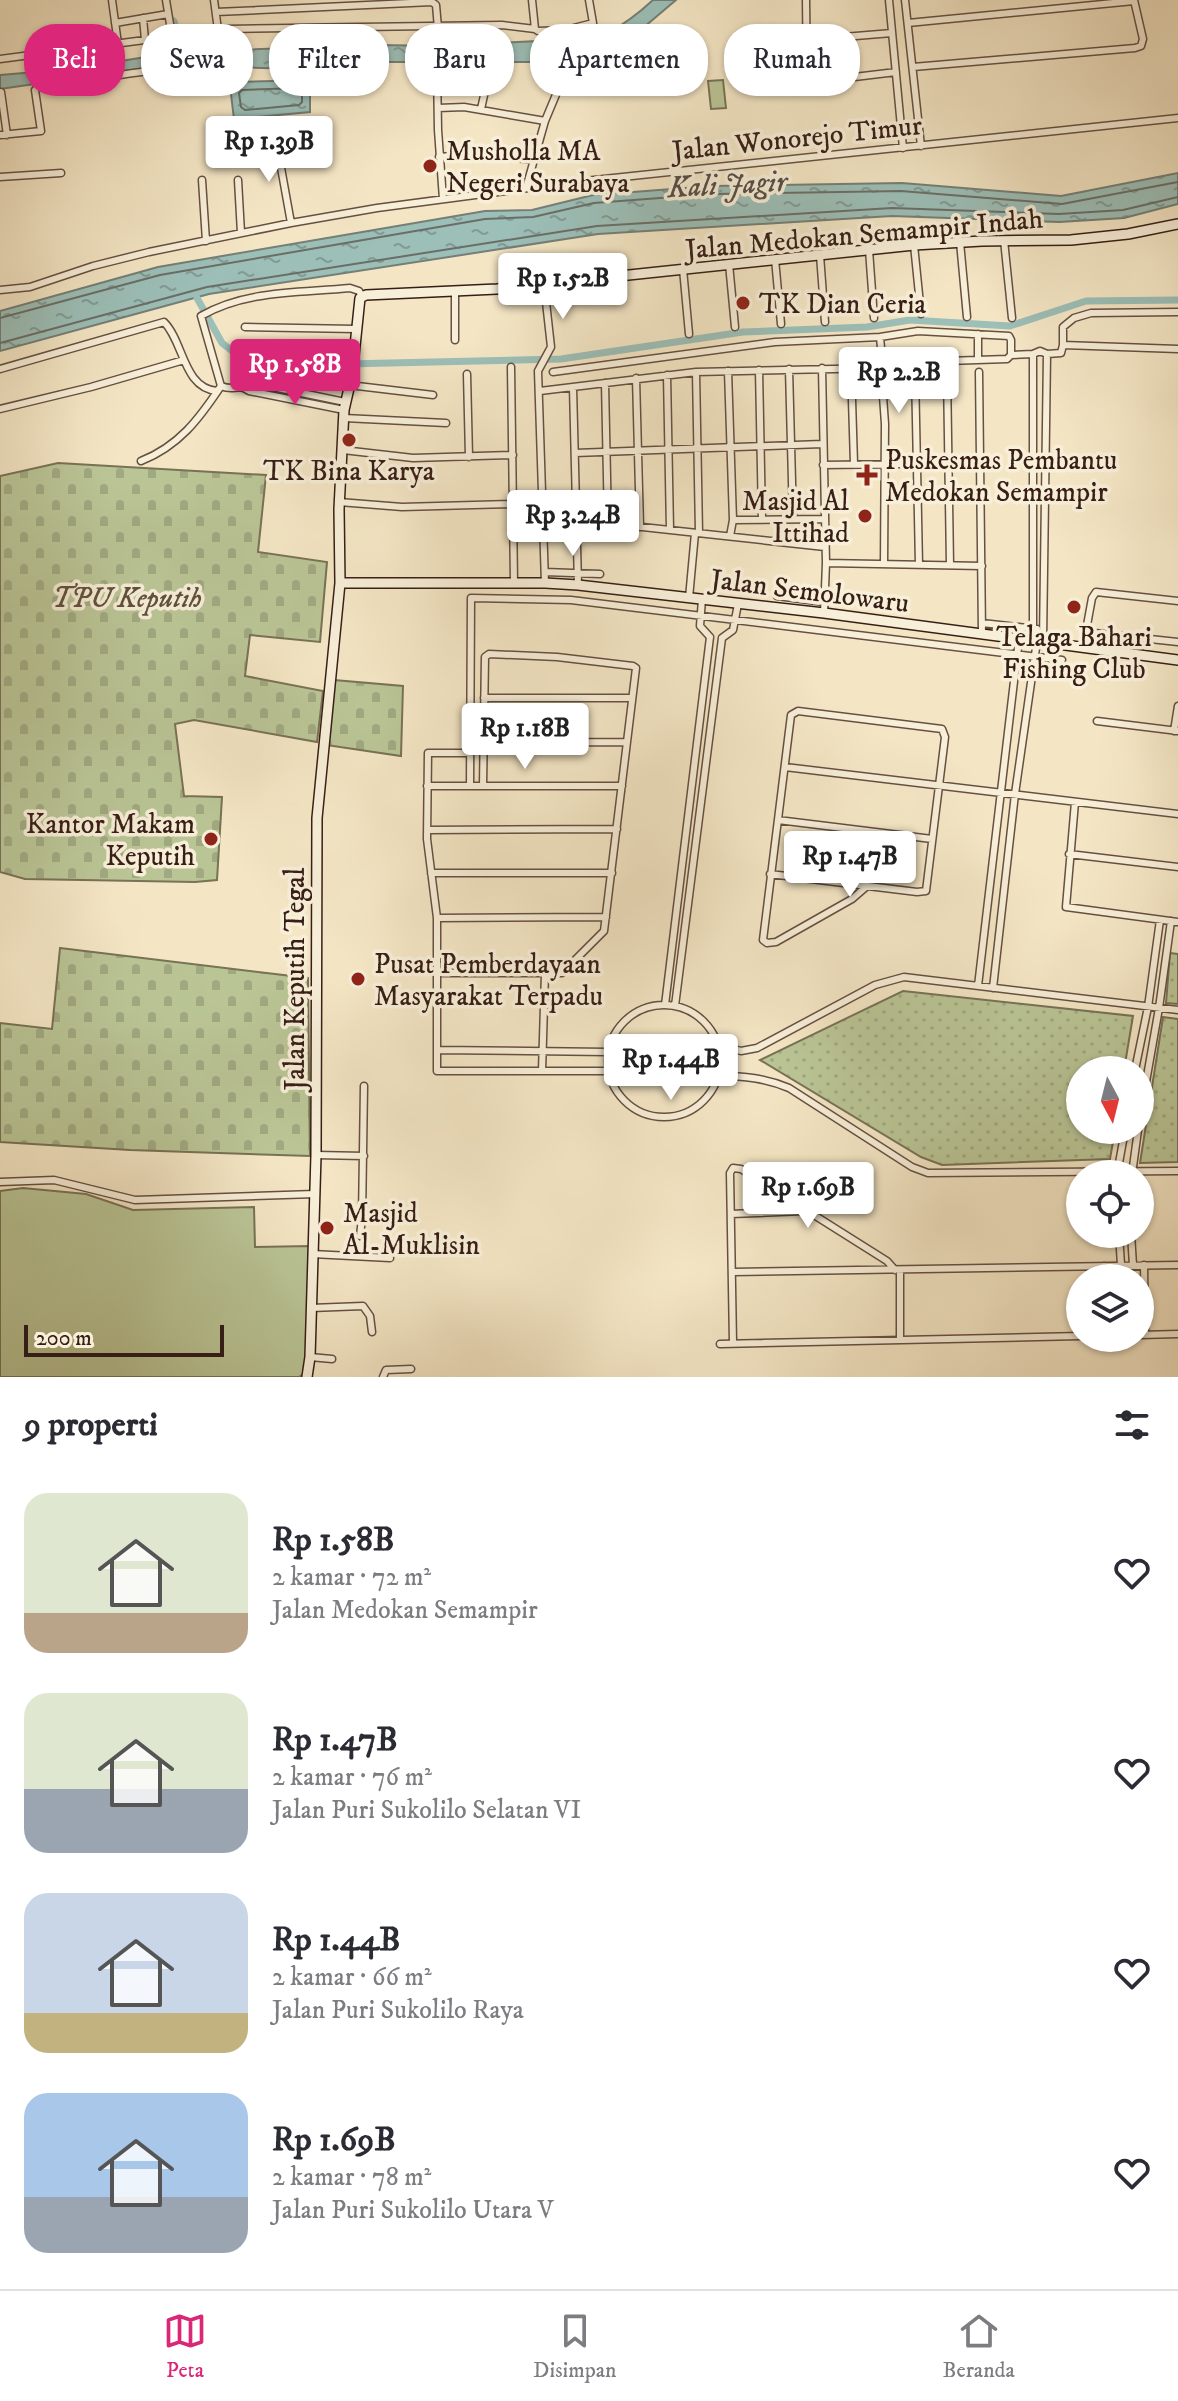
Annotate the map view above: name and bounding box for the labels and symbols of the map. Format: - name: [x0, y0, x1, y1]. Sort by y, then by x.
- street label: Jalan Wonorejo Timur: [668, 108, 924, 169]
- pin: Rp 1.39B: [186, 116, 352, 184]
- place label: Musholla MA Negeri Surabaya: [446, 134, 630, 201]
- marker: Musholla MA Negeri Surabaya: [421, 157, 439, 175]
- water label: Kali Jagir: [666, 164, 790, 207]
- street label: Jalan Medokan Semampir Indah: [681, 201, 1045, 268]
- pin: Rp 1.52B: [480, 253, 646, 321]
- place label: TK Dian Ceria: [759, 287, 926, 322]
- marker: TK Dian Ceria: [734, 294, 752, 312]
- pin: Rp 1.58B: [212, 339, 378, 407]
- pin: Rp 2.2B: [825, 347, 973, 415]
- marker: TK Bina Karya: [340, 431, 358, 449]
- place label: Puskesmas Pembantu Medokan Semampir: [885, 443, 1117, 510]
- place label: TK Bina Karya: [263, 454, 435, 489]
- marker: Puskesmas Pembantu Medokan Semampir: [856, 464, 878, 486]
- place label: Masjid Al Ittihad: [742, 484, 850, 551]
- pin: Rp 3.24B: [490, 490, 656, 558]
- marker: Masjid Al Ittihad: [856, 507, 874, 525]
- street label: Jalan Semolowaru: [706, 562, 911, 621]
- park label: TPU Keputih: [52, 581, 202, 616]
- marker: Telaga Bahari Fishing Club: [1065, 598, 1083, 616]
- place label: Telaga Bahari Fishing Club: [996, 620, 1152, 687]
- pin: Rp 1.18B: [442, 703, 608, 771]
- place label: Kantor Makam Keputih: [26, 807, 195, 874]
- marker: Kantor Makam Keputih: [202, 830, 220, 848]
- pin: Rp 1.47B: [767, 831, 933, 899]
- street label: Jalan Keputih Tegal: [278, 867, 313, 1093]
- place label: Pusat Pemberdayaan Masyarakat Terpadu: [374, 947, 603, 1014]
- marker: Pusat Pemberdayaan Masyarakat Terpadu: [349, 970, 367, 988]
- pin: Rp 1.44B: [588, 1034, 754, 1102]
- north arrow: [1066, 1056, 1154, 1144]
- pin: Rp 1.69B: [725, 1162, 891, 1230]
- place label: Masjid Al-Muklisin: [343, 1196, 480, 1263]
- marker: Masjid Al-Muklisin: [318, 1219, 336, 1237]
- scale bar: [24, 1321, 224, 1357]

